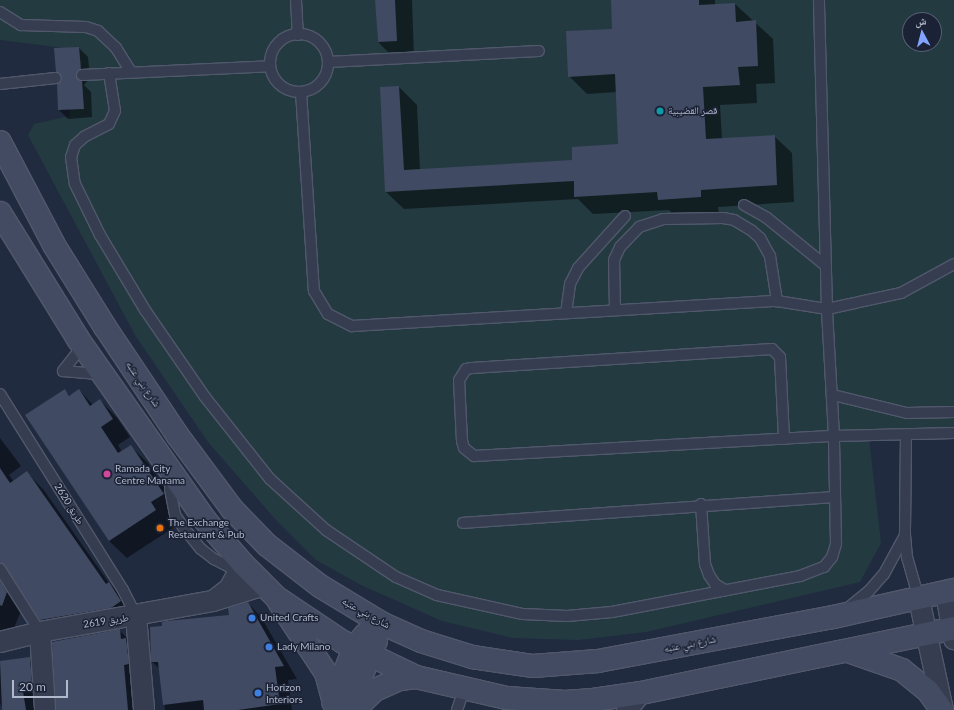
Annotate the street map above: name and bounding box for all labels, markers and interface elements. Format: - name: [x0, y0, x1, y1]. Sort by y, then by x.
- north arrow: [902, 12, 942, 52]
- text: ش: [914, 13, 927, 28]
- place label: قصر القضيبية: [668, 105, 717, 117]
- marker: قصر القضيبية: [655, 106, 665, 116]
- street label: شارع بني عتبه: [123, 359, 163, 409]
- place label: Ramada City Centre Manama: [115, 462, 185, 486]
- marker: Ramada City Centre Manama: [102, 469, 112, 479]
- street label: طريق 2620: [52, 481, 86, 527]
- place label: The Exchange Restaurant & Pub: [168, 516, 245, 540]
- marker: The Exchange Restaurant & Pub: [155, 523, 165, 533]
- street label: شارع بني عتبه: [340, 595, 392, 631]
- street label: طريق 2619: [82, 611, 130, 631]
- place label: United Crafts: [260, 612, 318, 624]
- marker: United Crafts: [247, 613, 257, 623]
- street label: شارع بني عتبه: [663, 633, 717, 655]
- place label: Lady Milano: [277, 641, 331, 653]
- marker: Lady Milano: [264, 642, 274, 652]
- scale bar: [14, 672, 70, 698]
- text: 20 m: [19, 679, 46, 694]
- place label: Horizon Interiors: [266, 681, 303, 704]
- marker: Horizon Interiors: [253, 688, 263, 698]

